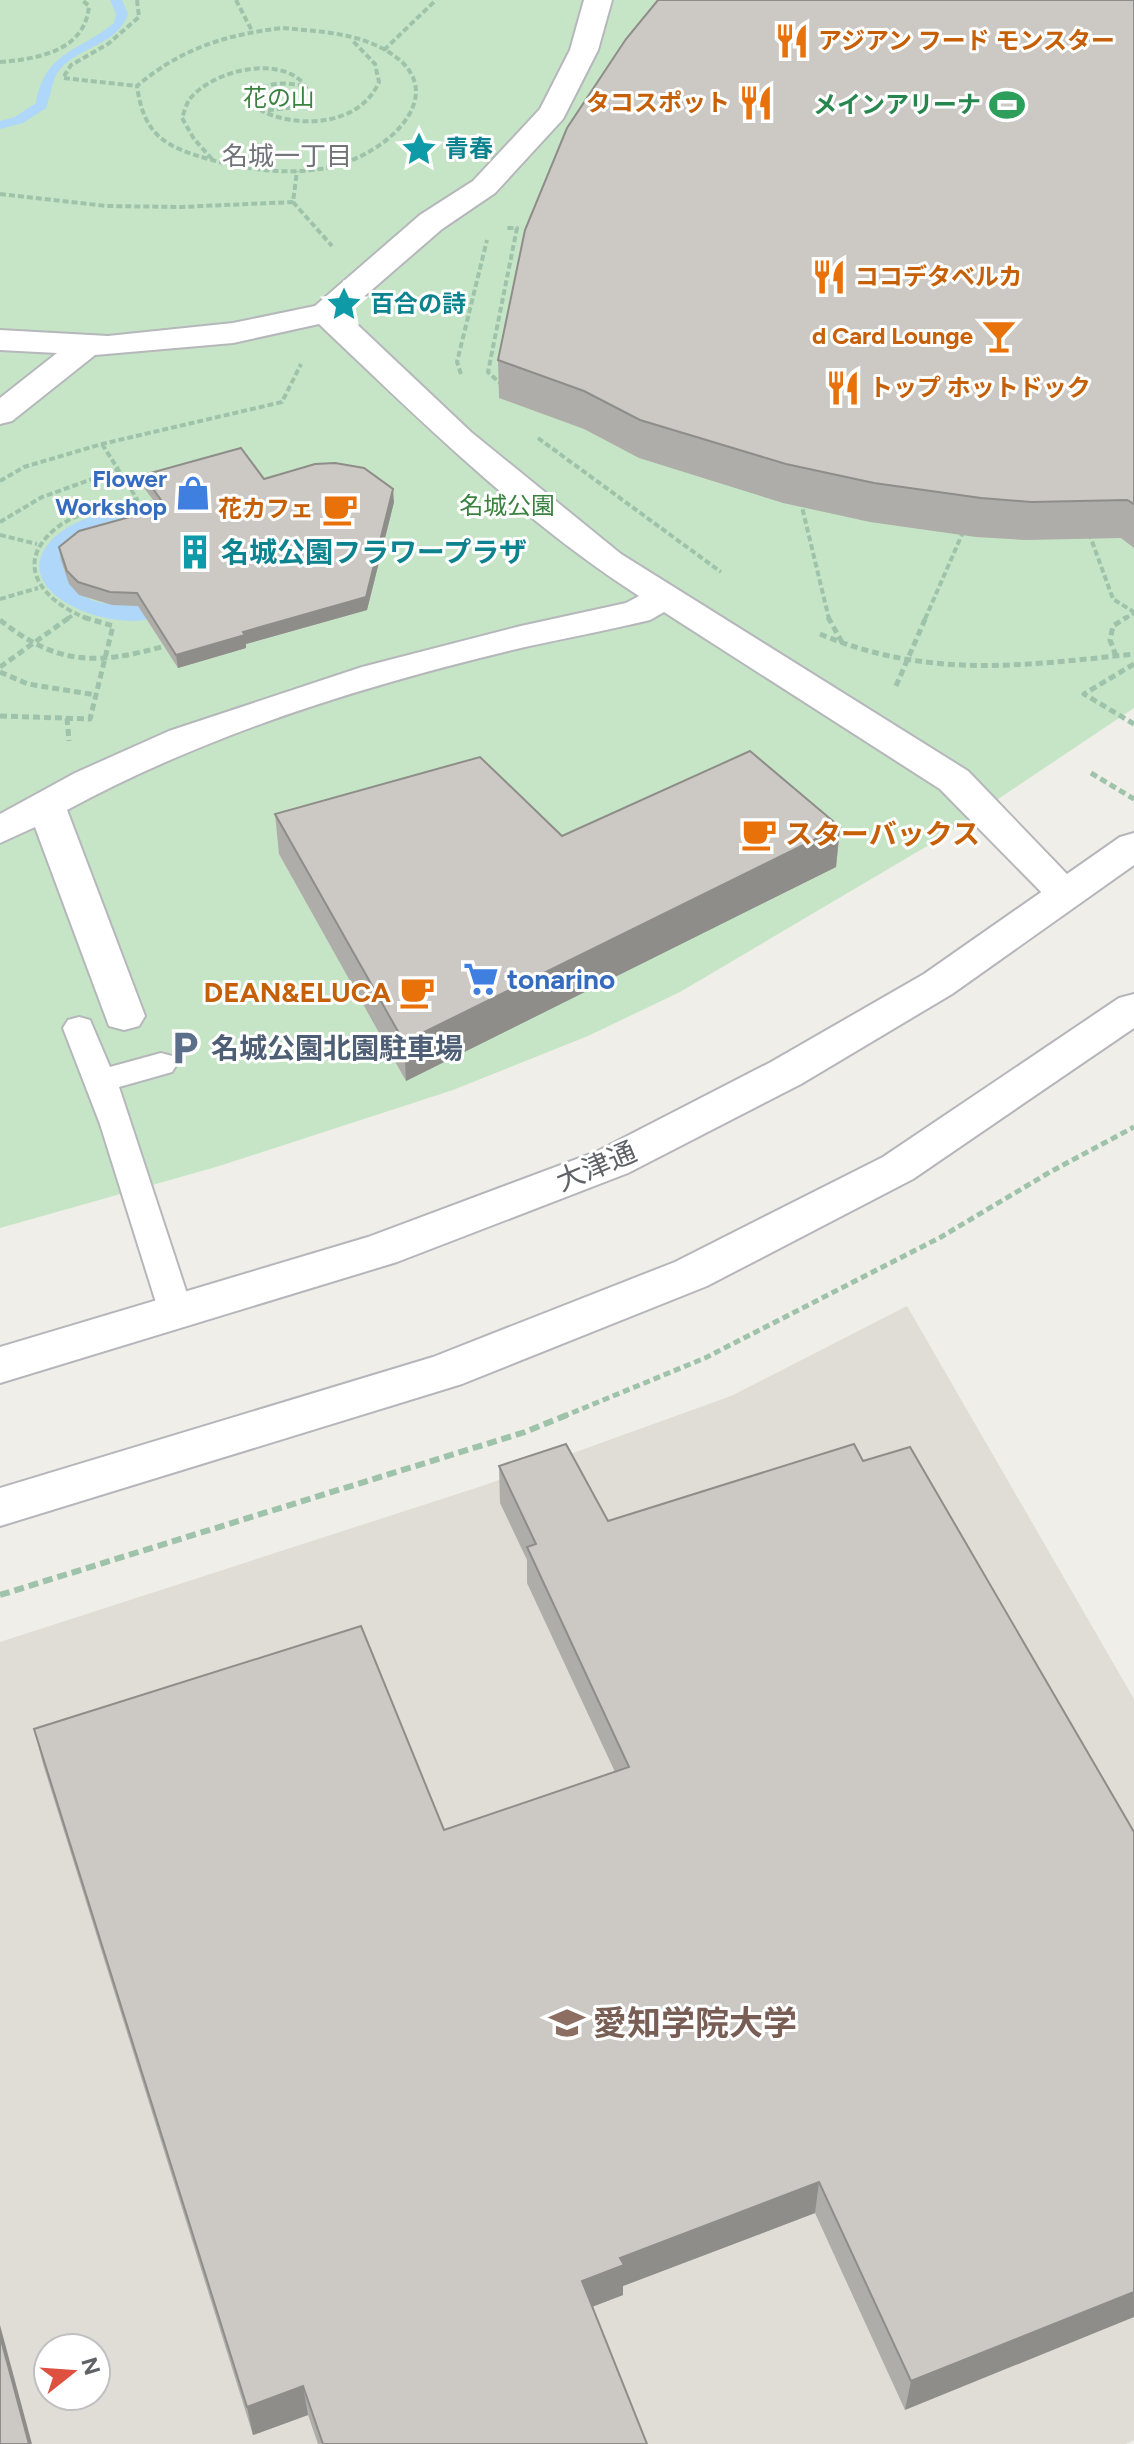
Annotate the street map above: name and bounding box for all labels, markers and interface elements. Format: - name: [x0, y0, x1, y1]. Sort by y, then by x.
- restaurant icon: アジアン フード モンスター: [773, 22, 811, 60]
- place label: アジアン フード モンスター: [818, 26, 1115, 55]
- park label: 花の山: [243, 83, 315, 112]
- restaurant icon: タコスポット: [737, 84, 775, 122]
- sports icon: メインアリーナ: [988, 86, 1026, 124]
- place label: タコスポット: [586, 88, 730, 117]
- place label: メインアリーナ: [813, 90, 981, 119]
- place icon: 青春: [400, 130, 438, 168]
- place label: 青春: [445, 134, 493, 163]
- district label: 名城一丁目: [222, 140, 352, 172]
- restaurant icon: ココデタベルカ: [810, 258, 848, 296]
- place label: ココデタベルカ: [855, 262, 1022, 291]
- place icon: 百合の詩: [325, 285, 363, 323]
- place label: 百合の詩: [370, 289, 466, 318]
- bar icon: d Card Lounge: [980, 317, 1018, 355]
- place label: d Card Lounge: [812, 321, 973, 350]
- restaurant icon: トップ ホットドック: [824, 369, 862, 407]
- place label: トップ ホットドック: [869, 373, 1091, 402]
- place label: Flower Workshop: [55, 464, 167, 521]
- shop icon: Flower Workshop: [174, 474, 212, 512]
- cafe icon: 花カフェ: [321, 490, 359, 528]
- park label: 名城公園: [459, 491, 555, 520]
- place label: 花カフェ: [218, 494, 314, 523]
- building icon: 名城公園フラワープラザ: [176, 533, 214, 571]
- place label: 名城公園フラワープラザ: [221, 535, 527, 569]
- cafe icon: スターバックス: [740, 815, 778, 853]
- place label: スターバックス: [785, 817, 980, 851]
- supermarket icon: tonarino: [462, 960, 500, 998]
- place label: tonarino: [507, 962, 615, 996]
- cafe icon: DEAN&ELUCA: [398, 973, 436, 1011]
- place label: DEAN&ELUCA: [204, 975, 391, 1009]
- parking icon: 名城公園北園駐車場: [166, 1029, 204, 1067]
- place label: 名城公園北園駐車場: [211, 1031, 463, 1065]
- street label: 大津通: [551, 1134, 641, 1198]
- place label: 愛知学院大学: [593, 2003, 797, 2044]
- school or university icon: 愛知学院大学: [548, 2004, 586, 2042]
- north arrow: [32, 2332, 112, 2412]
- text: N: [75, 2354, 106, 2378]

